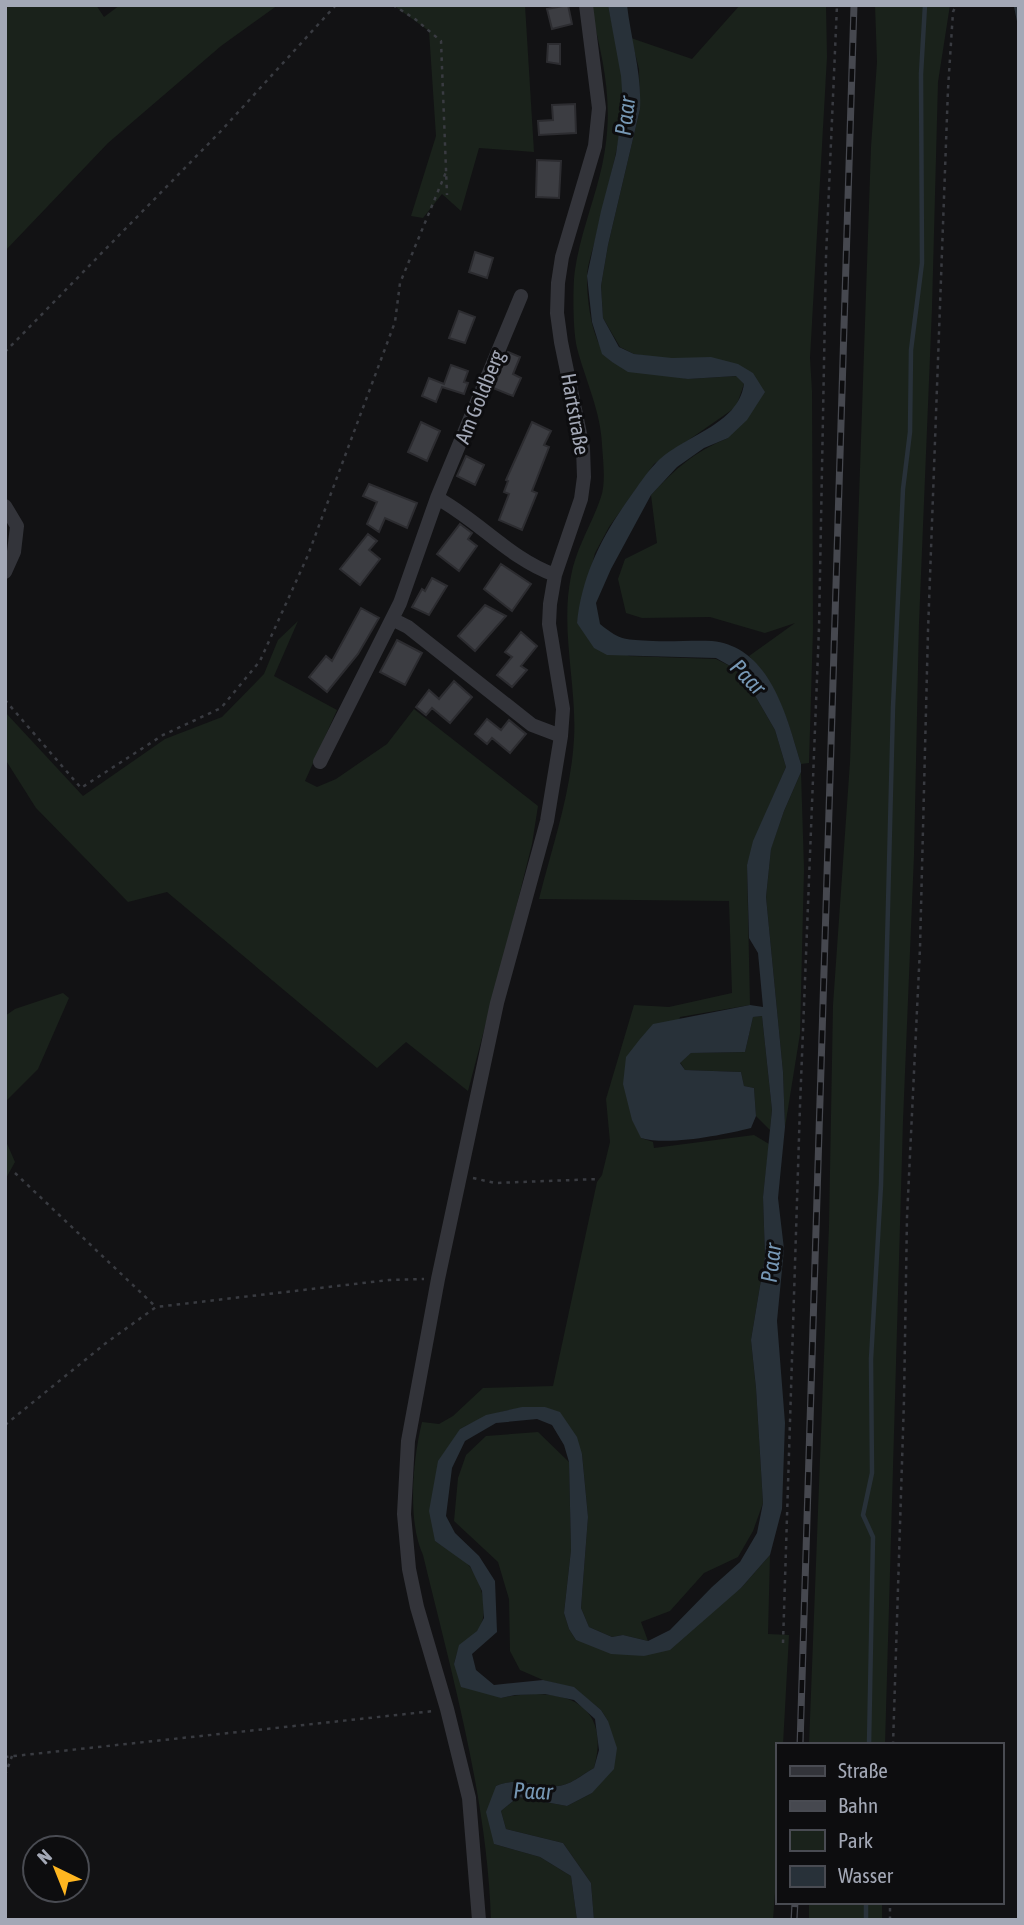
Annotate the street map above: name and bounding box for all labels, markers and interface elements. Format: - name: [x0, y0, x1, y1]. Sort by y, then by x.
- water label: Paar: [610, 94, 640, 137]
- street label: Am Goldberg: [449, 346, 509, 447]
- street label: Hartstraße: [557, 371, 595, 456]
- water label: Paar: [725, 654, 772, 701]
- water label: Paar: [756, 1241, 786, 1284]
- legend: [776, 1743, 1003, 1904]
- text: Straße: [838, 1758, 888, 1782]
- water label: Paar: [513, 1777, 554, 1805]
- text: Bahn: [838, 1793, 878, 1817]
- text: Park: [838, 1828, 873, 1852]
- north arrow: [21, 1834, 91, 1904]
- text: N: [33, 1845, 56, 1868]
- text: Wasser: [838, 1863, 894, 1887]

